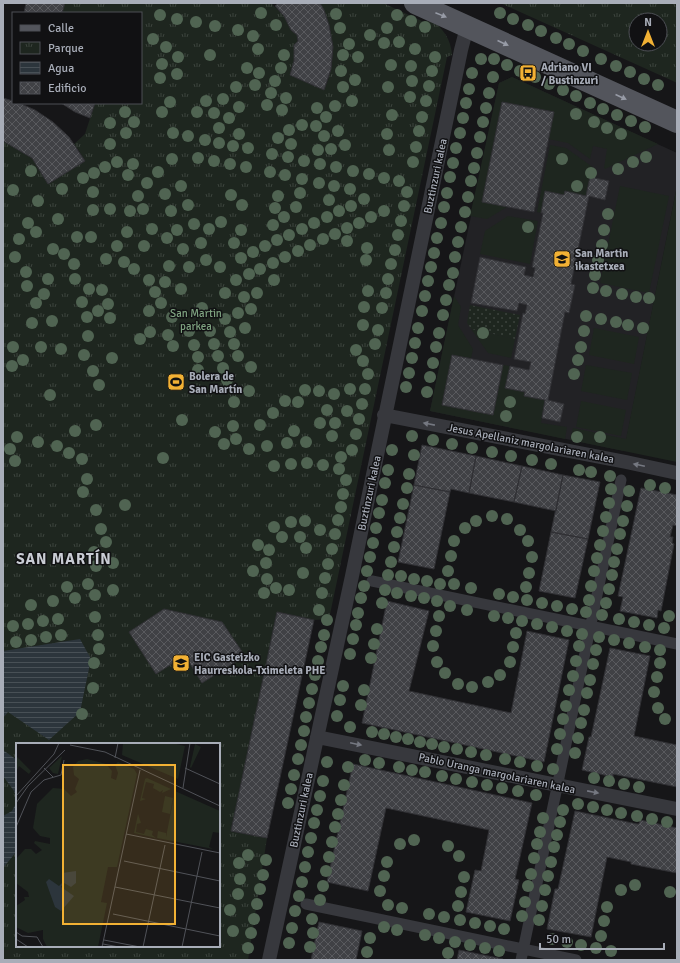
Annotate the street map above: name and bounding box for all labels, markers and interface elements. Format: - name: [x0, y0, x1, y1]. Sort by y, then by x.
- legend: [12, 12, 142, 104]
- one-way arrow: [436, 12, 448, 18]
- north arrow: [628, 12, 668, 52]
- text: N: [644, 16, 652, 29]
- text: Calle: [48, 21, 74, 36]
- one-way arrow: [497, 40, 509, 46]
- text: Parque: [48, 41, 84, 56]
- text: Agua: [48, 61, 74, 76]
- place label: Adriano VI / Bustinzuri: [541, 61, 598, 87]
- bus stop icon: Adriano VI / Bustinzuri: [518, 63, 538, 83]
- text: Edificio: [48, 81, 86, 96]
- one-way arrow: [616, 94, 627, 100]
- street label: Buztinzuri kalea: [421, 137, 450, 215]
- place label: San Martin ikastetxea: [575, 247, 628, 273]
- school or university icon: San Martin ikastetxea: [552, 249, 572, 269]
- park label: San Martin parkea: [170, 307, 222, 333]
- place label: Bolera de San Martín: [189, 370, 242, 396]
- sports icon: Bolera de San Martín: [166, 372, 186, 392]
- one-way arrow: [423, 421, 435, 427]
- street label: Jesus Apellaniz margolariaren kalea: [447, 421, 616, 466]
- street label: Buztinzuri kalea: [355, 454, 384, 532]
- one-way arrow: [633, 461, 645, 467]
- district label: SAN MARTÍN: [16, 549, 112, 568]
- place label: EIC Gasteizko Haurreskola-Tximeleta PHE: [194, 651, 326, 677]
- school or university icon: EIC Gasteizko Haurreskola-Tximeleta PHE: [171, 653, 191, 673]
- one-way arrow: [350, 741, 362, 747]
- inset map: [16, 743, 220, 947]
- street label: Pablo Uranga margolariaren kalea: [417, 751, 577, 797]
- street label: Buztinzuri kalea: [287, 771, 316, 849]
- one-way arrow: [587, 790, 599, 796]
- scale bar: [540, 925, 664, 951]
- text: 50 m: [546, 932, 571, 947]

